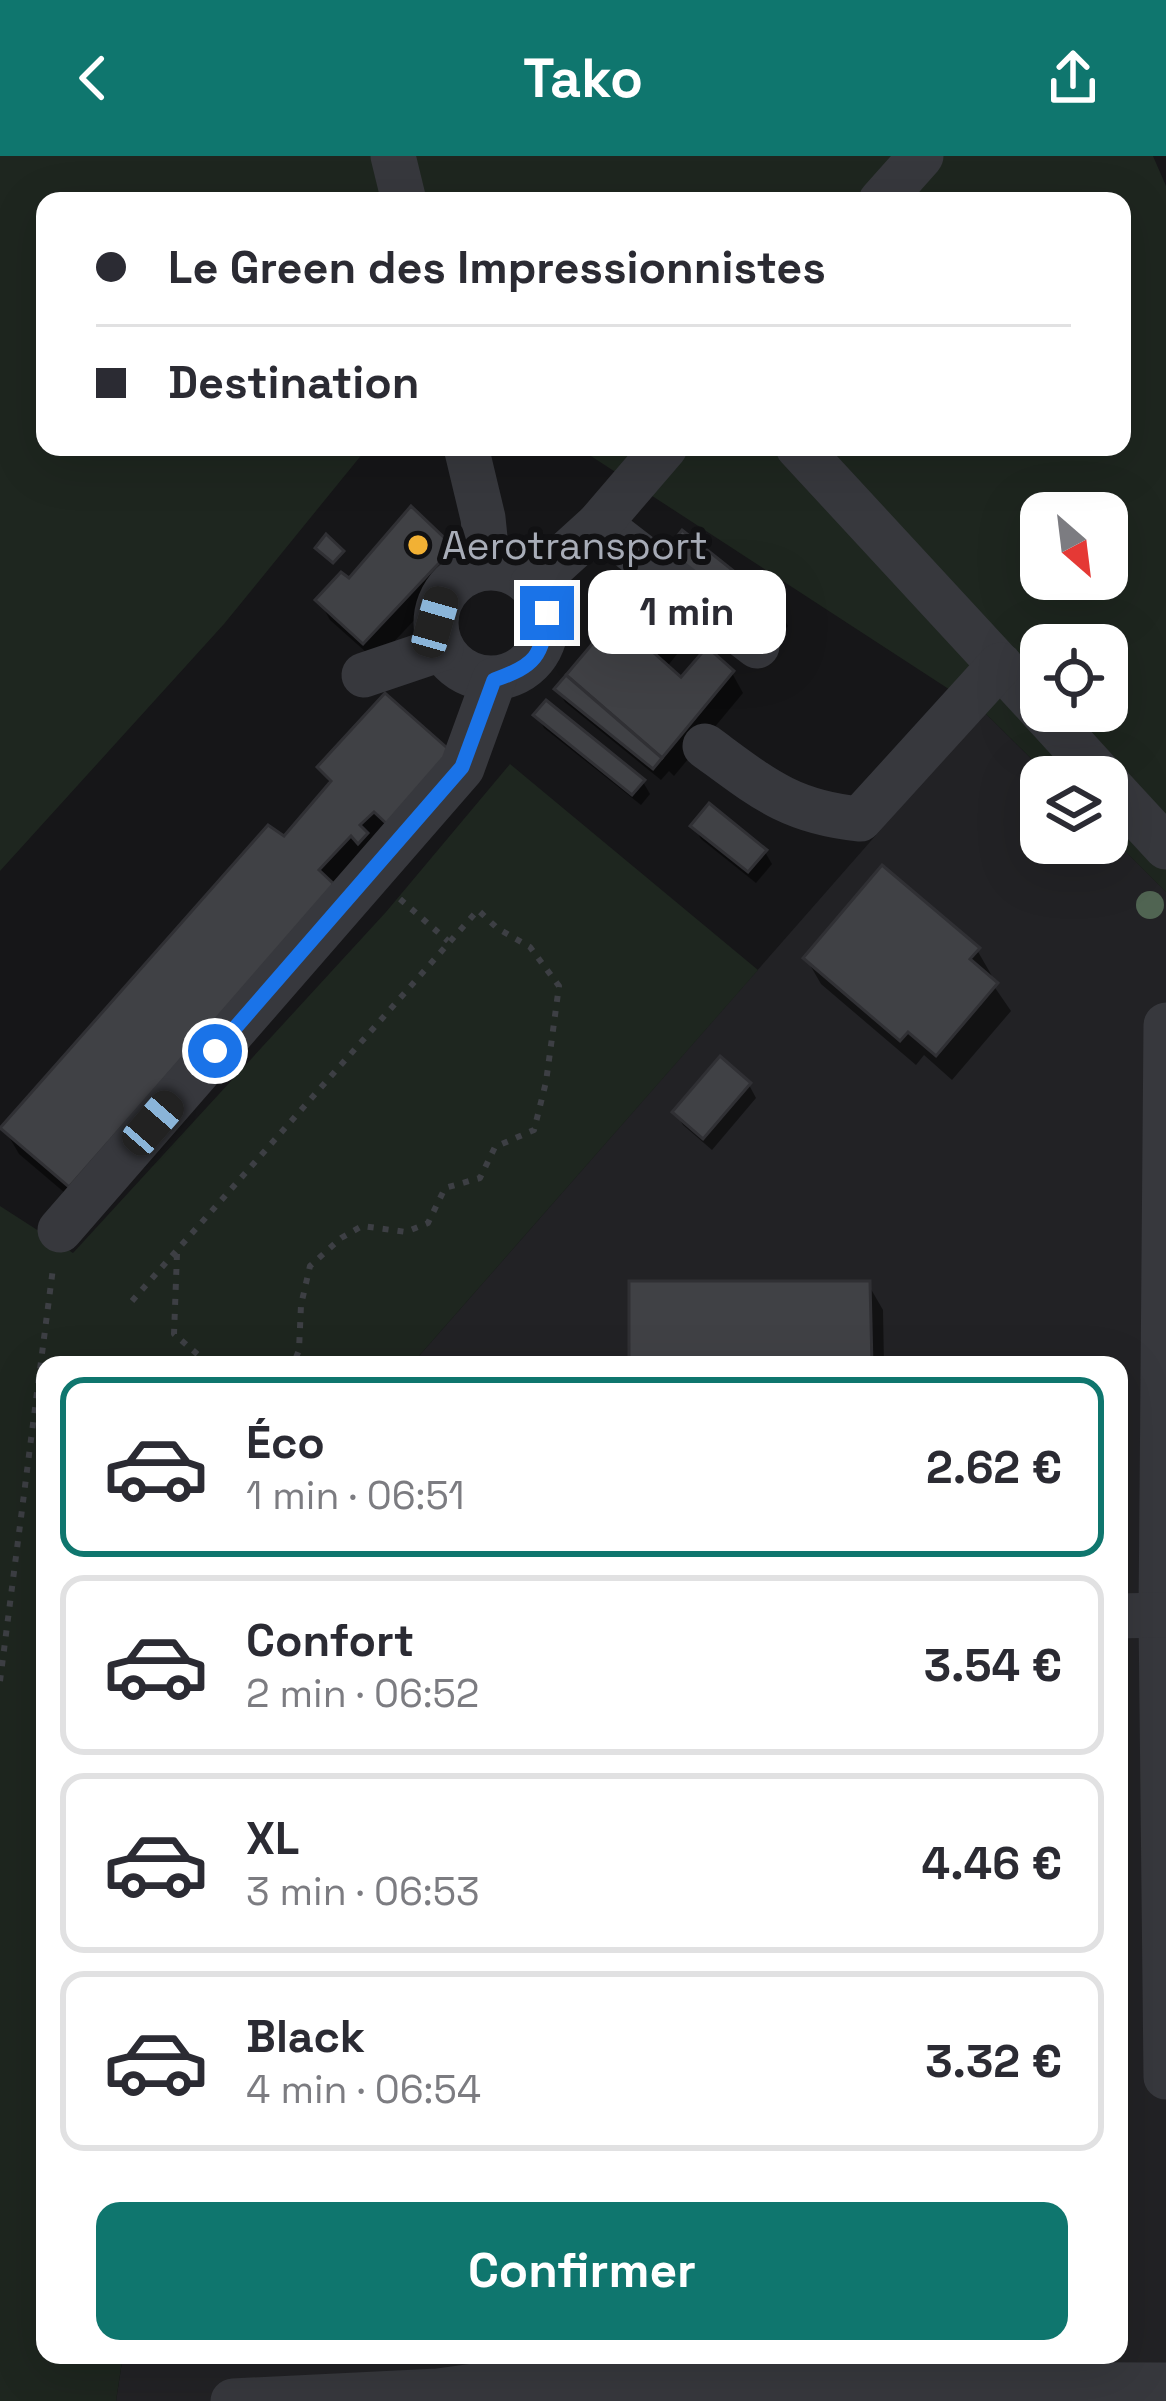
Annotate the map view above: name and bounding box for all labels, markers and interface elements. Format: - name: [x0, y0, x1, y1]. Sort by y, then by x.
- text: Tako: [523, 44, 643, 113]
- icon: back: [60, 45, 126, 111]
- icon: share: [1040, 45, 1106, 111]
- text: Le Green des Impressionnistes: [168, 239, 826, 296]
- text: Destination: [168, 354, 419, 411]
- north arrow: [1020, 492, 1128, 600]
- map controls: [1020, 492, 1128, 864]
- place label: Aerotransport: [442, 521, 708, 570]
- marker: Aerotransport: [405, 532, 431, 558]
- callout: 1 min: [589, 571, 787, 655]
- car: [408, 582, 462, 662]
- route end: [520, 586, 574, 640]
- text: 1 min: [639, 587, 735, 636]
- button: locate: [1020, 624, 1128, 732]
- button: layers: [1020, 756, 1128, 864]
- route start: [188, 1024, 242, 1078]
- car: [116, 1084, 190, 1162]
- icon: car: [102, 1413, 210, 1521]
- text: Éco: [246, 1414, 325, 1471]
- text: 2.62 €: [926, 1439, 1062, 1496]
- text: 1 min · 06:51: [246, 1471, 465, 1520]
- icon: car: [102, 1611, 210, 1719]
- text: Confort: [246, 1612, 414, 1669]
- text: 3.54 €: [924, 1637, 1062, 1694]
- text: 2 min · 06:52: [246, 1669, 479, 1718]
- icon: car: [102, 1809, 210, 1917]
- text: XL: [246, 1810, 299, 1867]
- text: 4.46 €: [922, 1835, 1062, 1892]
- text: 3 min · 06:53: [246, 1867, 480, 1916]
- icon: car: [102, 2007, 210, 2115]
- text: Black: [246, 2008, 365, 2065]
- text: 3.32 €: [925, 2033, 1062, 2090]
- text: 4 min · 06:54: [246, 2065, 481, 2114]
- button: Confirmer: [96, 2202, 1068, 2340]

